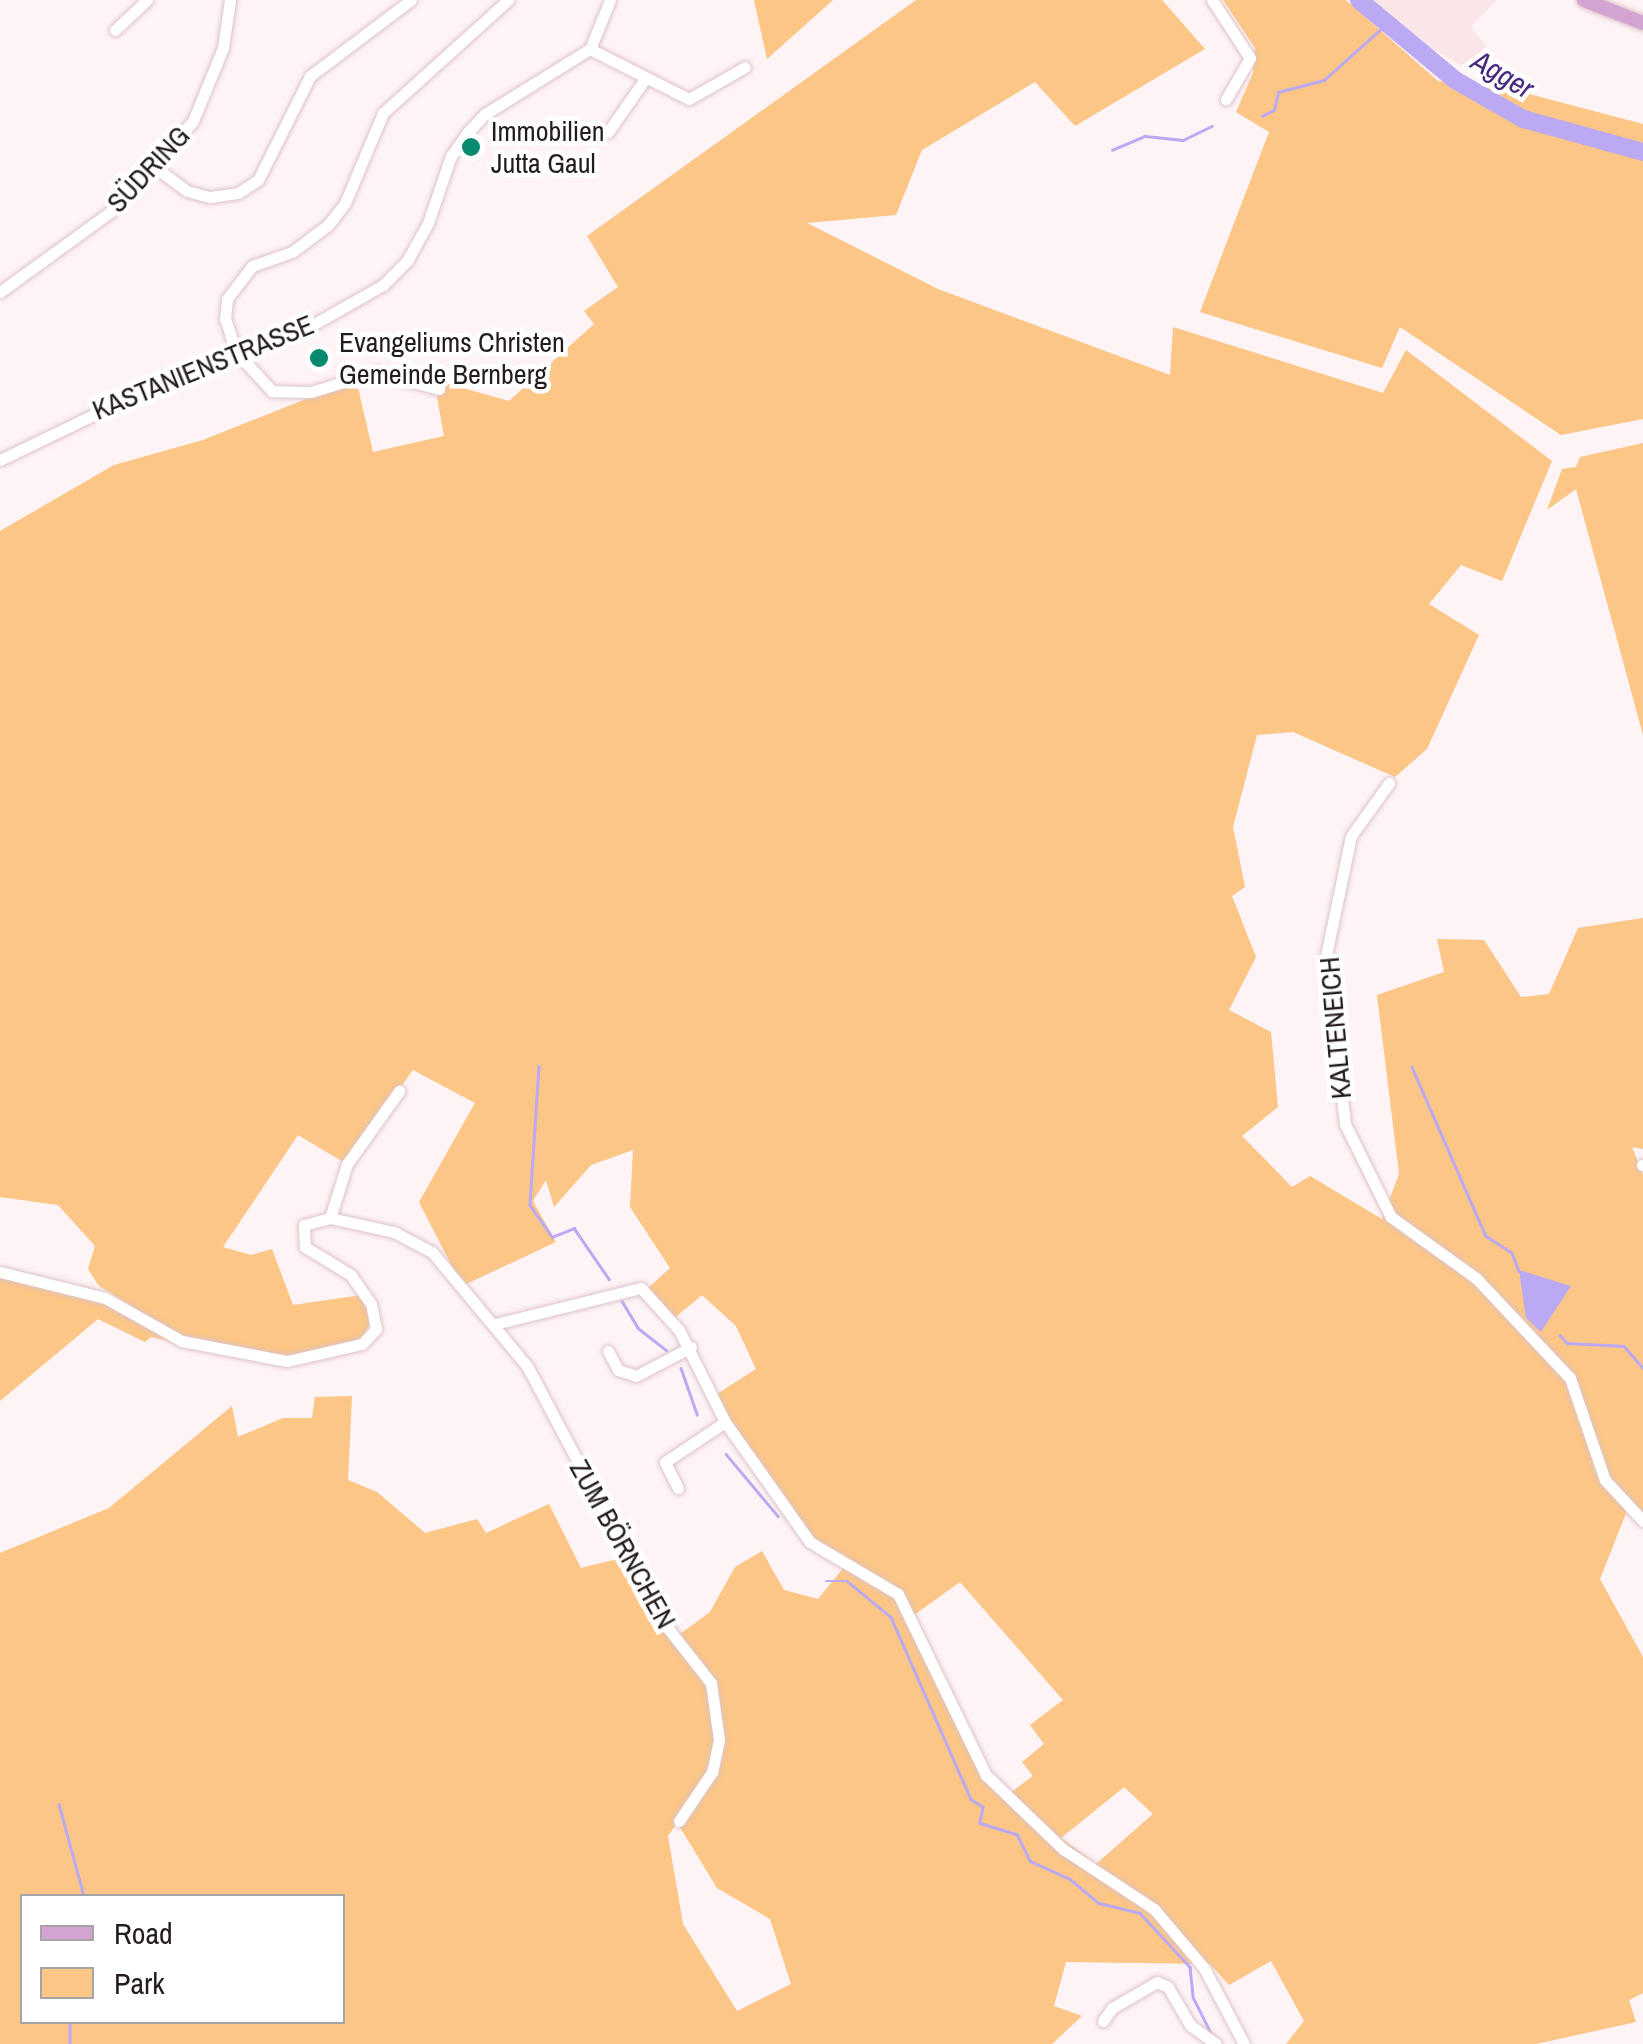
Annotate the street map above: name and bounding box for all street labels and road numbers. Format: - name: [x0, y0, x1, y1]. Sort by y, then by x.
- street label: SÜDRING: [100, 119, 196, 219]
- street label: KASTANIENSTRASSE: [87, 307, 319, 427]
- street label: KALTENEICH: [1312, 956, 1358, 1100]
- street label: ZUM BÖRNCHEN: [563, 1454, 683, 1634]

